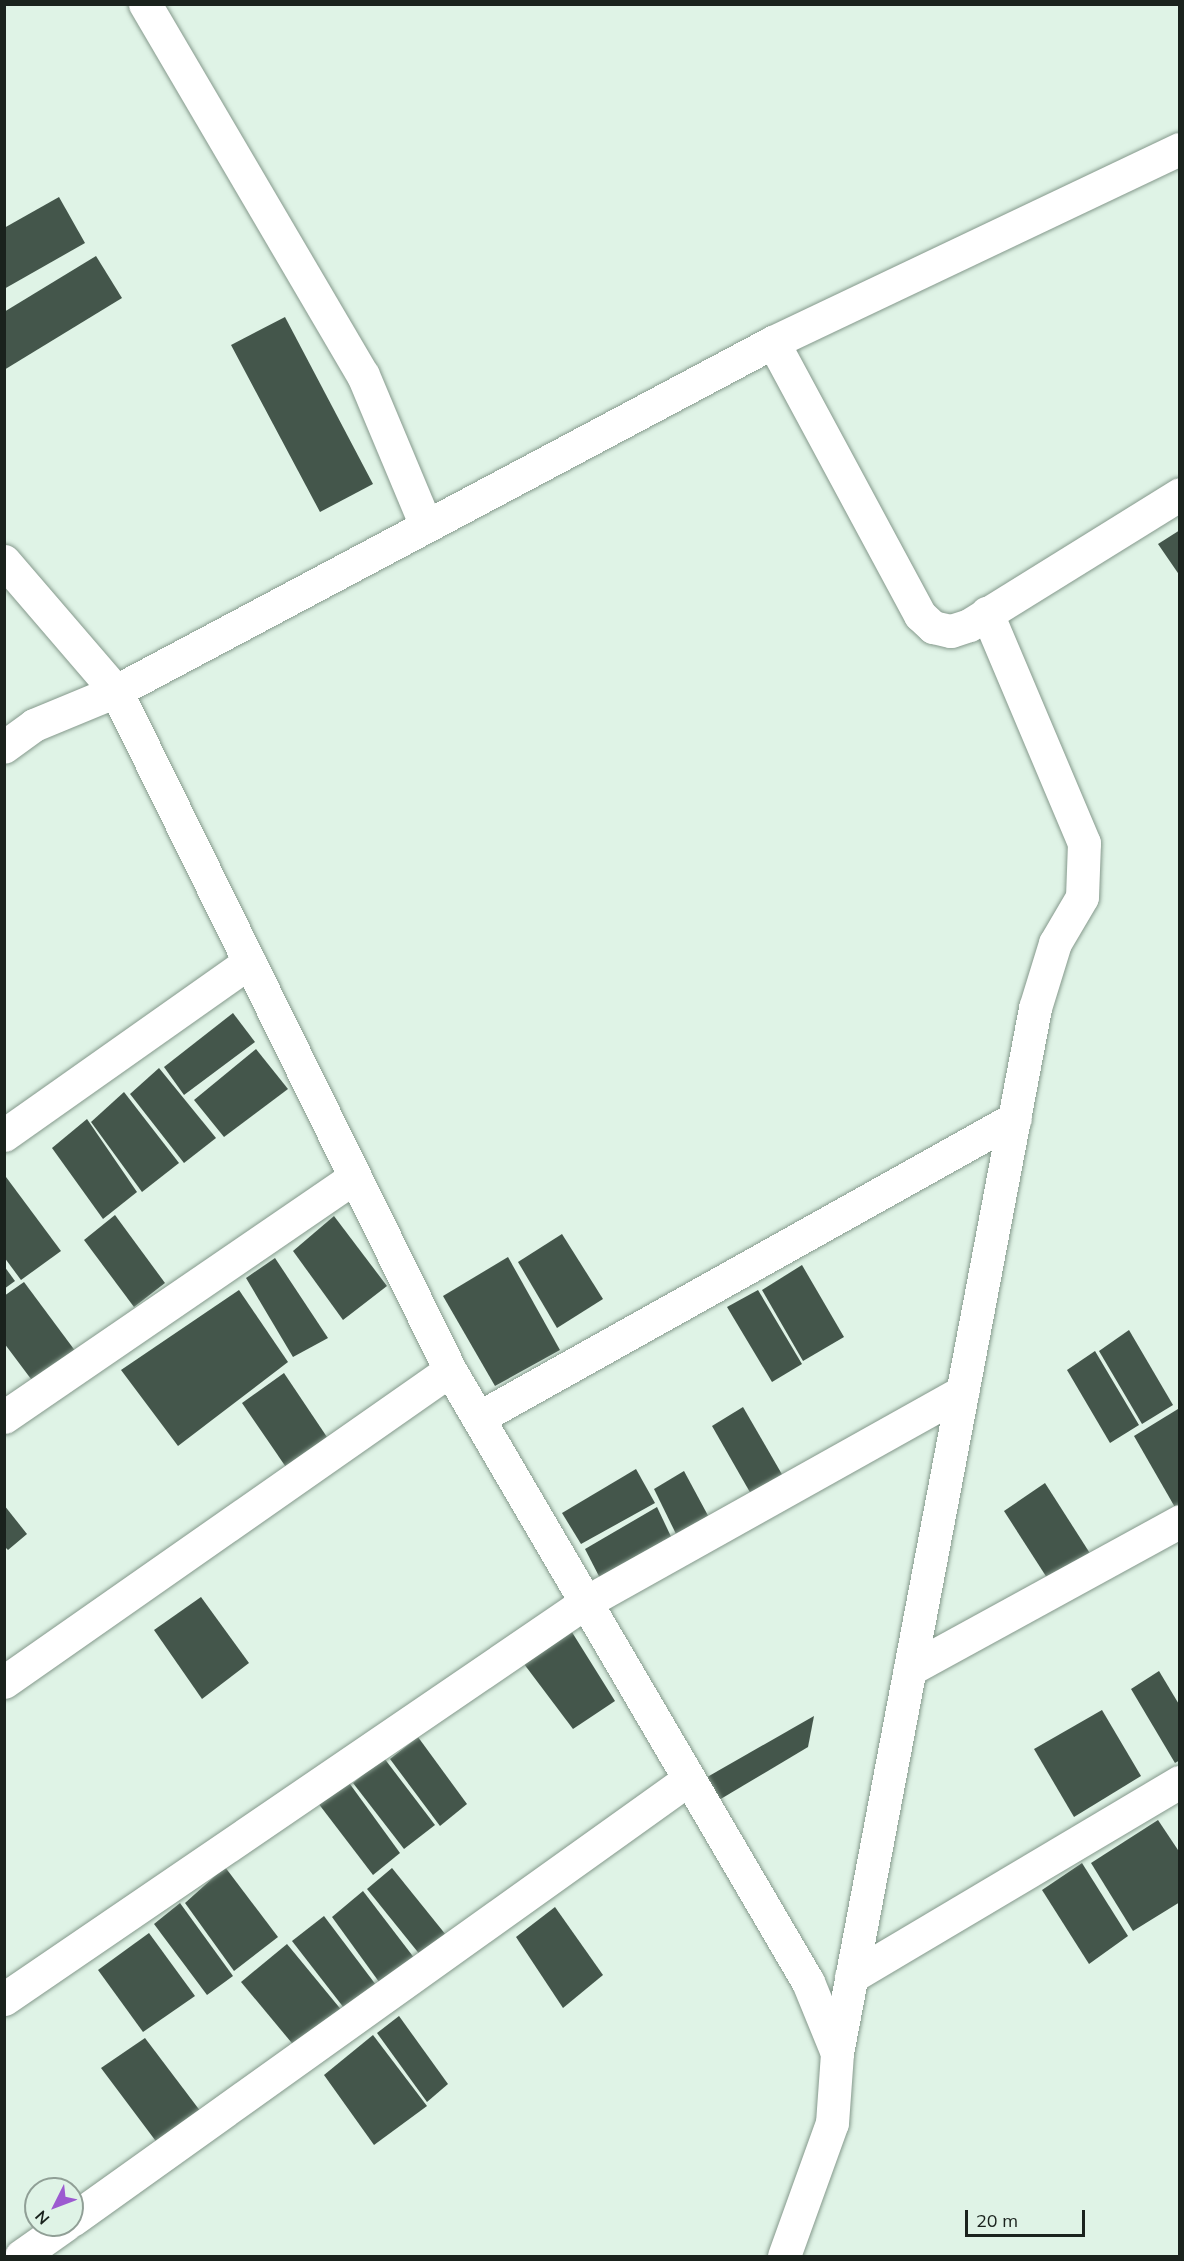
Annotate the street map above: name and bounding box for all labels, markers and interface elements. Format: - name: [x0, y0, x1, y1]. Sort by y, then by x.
- north arrow: [24, 2177, 84, 2237]
- scale bar: [968, 2198, 1088, 2236]
- text: N: [31, 2207, 54, 2229]
- text: 20 m: [976, 2209, 1018, 2232]

